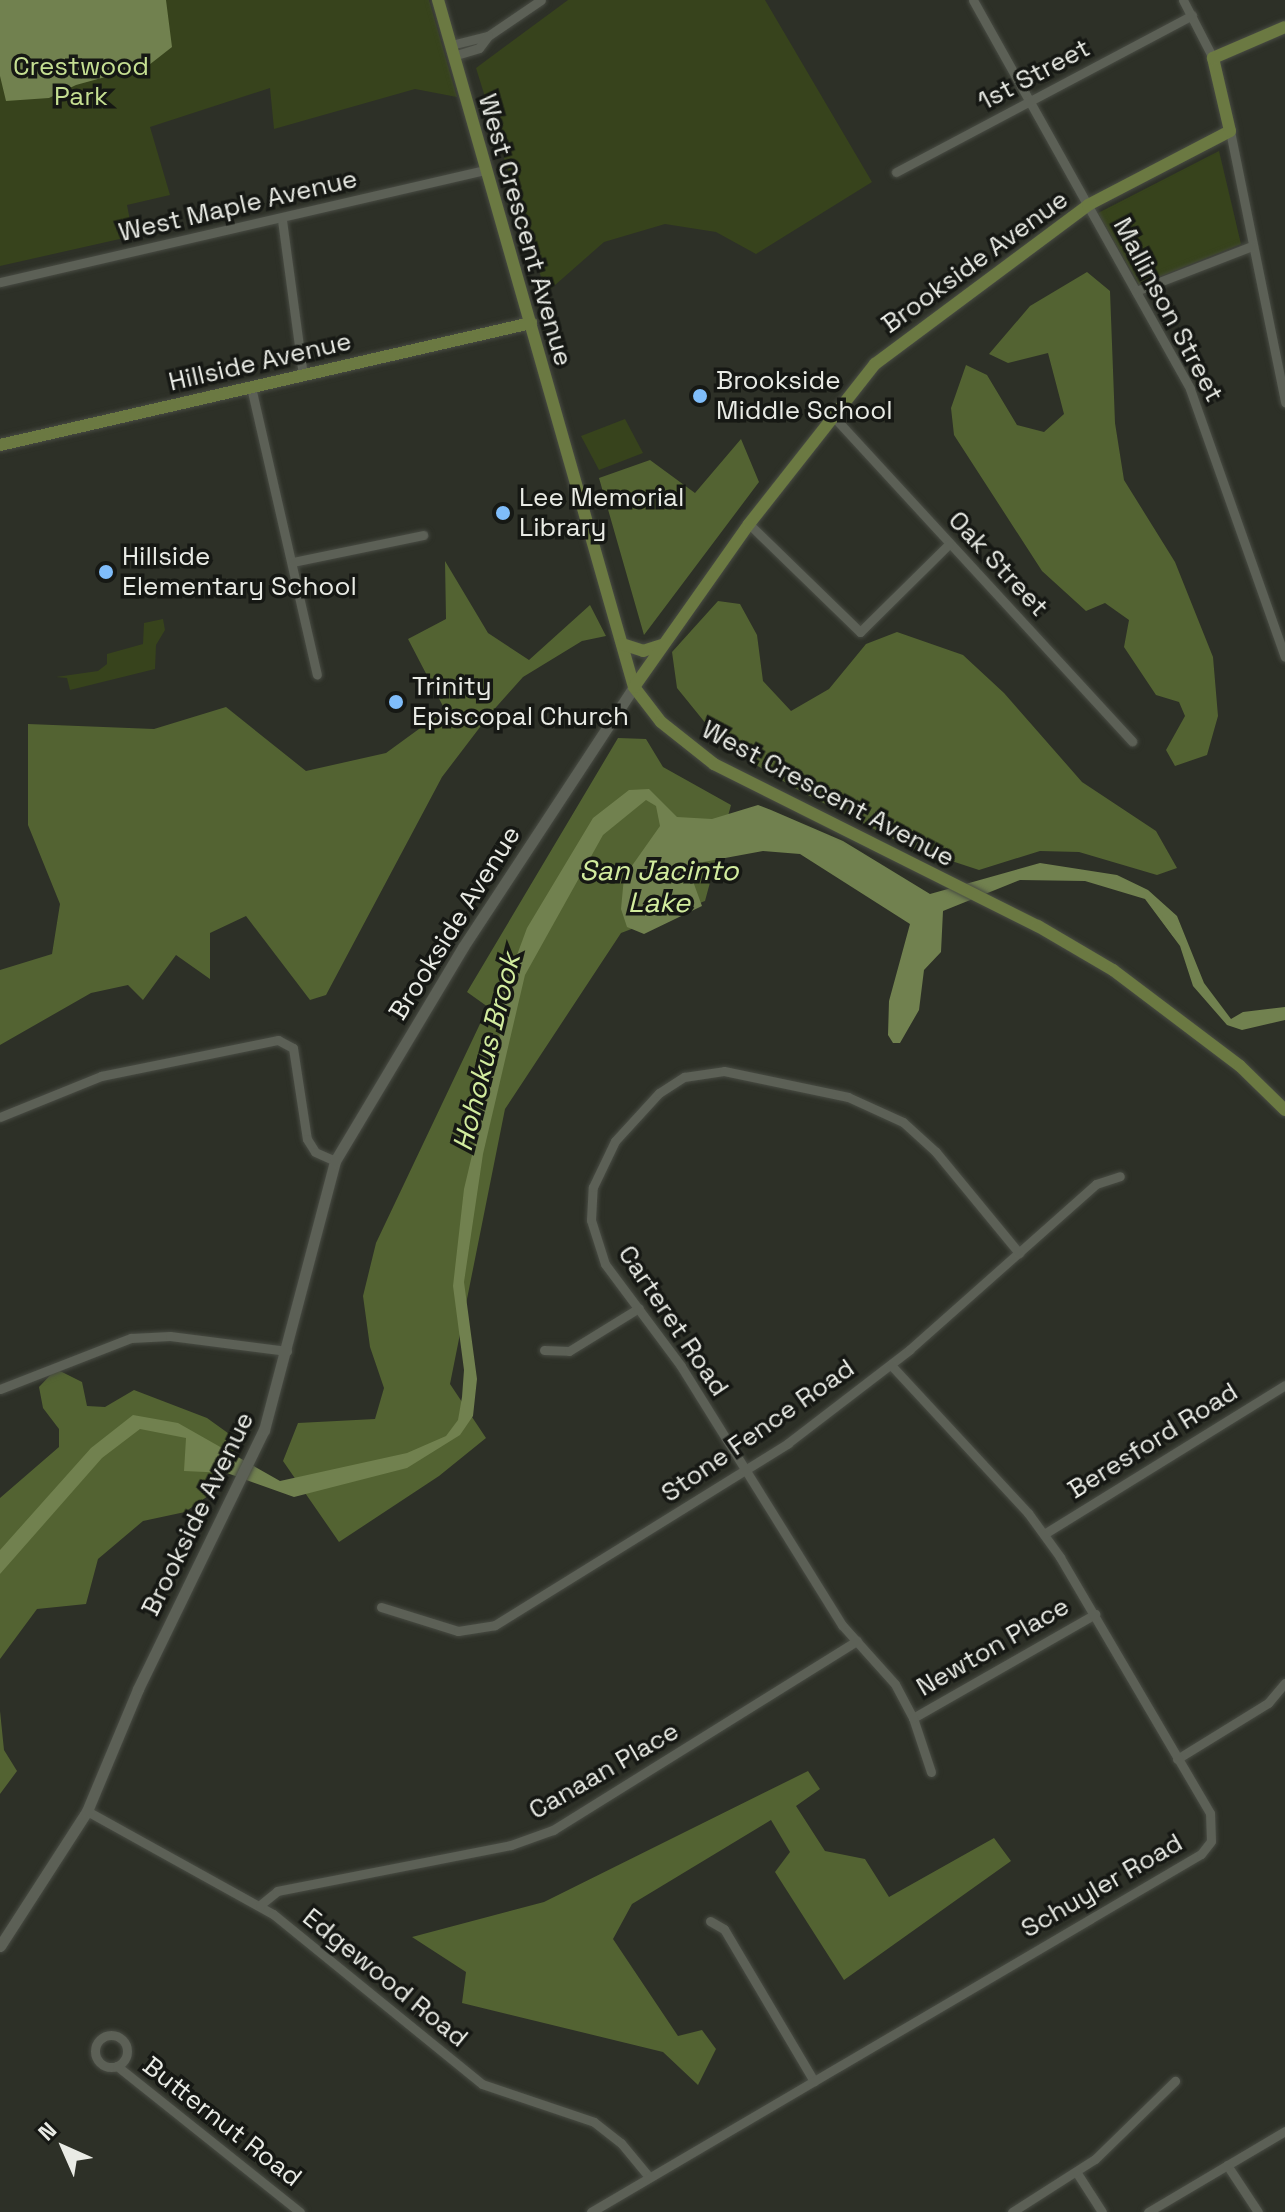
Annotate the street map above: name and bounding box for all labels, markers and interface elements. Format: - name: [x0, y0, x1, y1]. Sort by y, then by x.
- street label: 1st Street: [973, 32, 1095, 118]
- park label: Crestwood Park: [13, 51, 149, 112]
- street label: West Crescent Avenue: [471, 90, 579, 370]
- street label: West Maple Avenue: [115, 163, 361, 249]
- street label: Brookside Avenue: [876, 184, 1074, 340]
- street label: Mallinson Street: [1106, 212, 1230, 408]
- street label: Hillside Avenue: [165, 326, 355, 398]
- place label: Brookside Middle School: [716, 365, 893, 426]
- marker: Brookside Middle School: [691, 387, 709, 405]
- place label: Lee Memorial Library: [519, 482, 684, 544]
- marker: Lee Memorial Library: [494, 504, 512, 522]
- street label: Oak Street: [941, 505, 1055, 623]
- place label: Hillside Elementary School: [122, 541, 357, 602]
- marker: Hillside Elementary School: [97, 563, 115, 581]
- place label: Trinity Episcopal Church: [412, 671, 629, 732]
- marker: Trinity Episcopal Church: [387, 693, 405, 711]
- street label: West Crescent Avenue: [696, 714, 960, 874]
- street label: Brookside Avenue: [383, 820, 527, 1026]
- water label: San Jacinto Lake: [579, 853, 739, 919]
- water label: Hohokus Brook: [445, 950, 527, 1154]
- street label: Carteret Road: [611, 1240, 735, 1402]
- street label: Stone Fence Road: [656, 1353, 860, 1509]
- street label: Beresford Road: [1062, 1376, 1244, 1506]
- street label: Brookside Avenue: [135, 1407, 261, 1621]
- street label: Newton Place: [911, 1591, 1075, 1703]
- street label: Canaan Place: [524, 1716, 684, 1826]
- street label: Schuyler Road: [1016, 1827, 1188, 1945]
- street label: Edgewood Road: [296, 1902, 474, 2054]
- street label: Butternut Road: [136, 2050, 308, 2194]
- north arrow: [24, 2108, 104, 2188]
- text: N: [32, 2116, 62, 2146]

